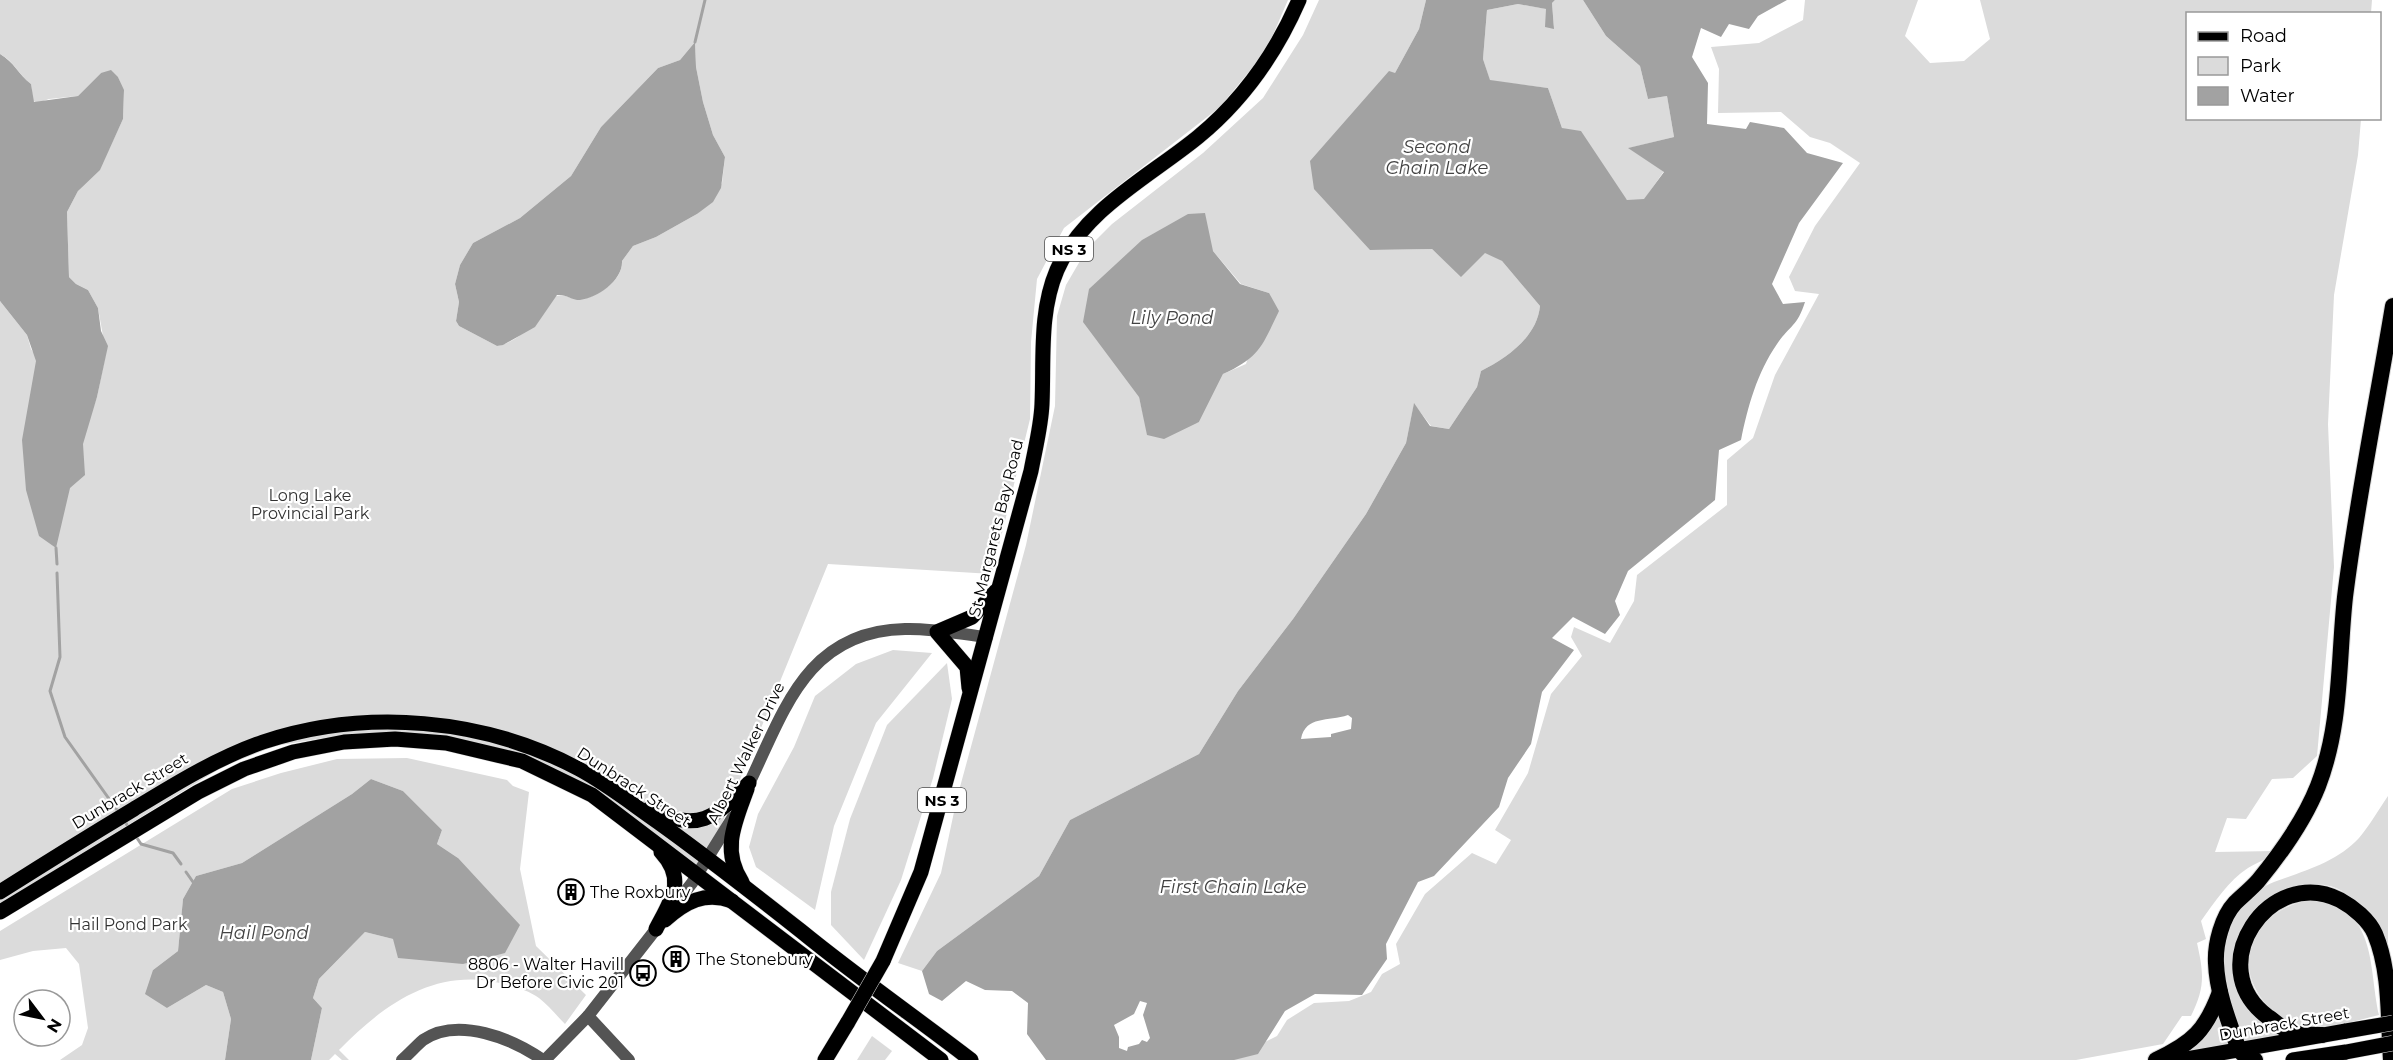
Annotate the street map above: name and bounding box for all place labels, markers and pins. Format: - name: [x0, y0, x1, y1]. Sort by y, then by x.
- building icon: The Roxbury: [556, 877, 586, 907]
- place label: The Roxbury: [590, 883, 691, 902]
- building icon: The Stonebury: [661, 944, 691, 974]
- place label: The Stonebury: [696, 950, 813, 969]
- place label: 8806 - Walter Havill Dr Before Civic 201: [468, 955, 624, 992]
- bus stop icon: 8806 - Walter Havill Dr Before Civic 201: [628, 958, 658, 988]

